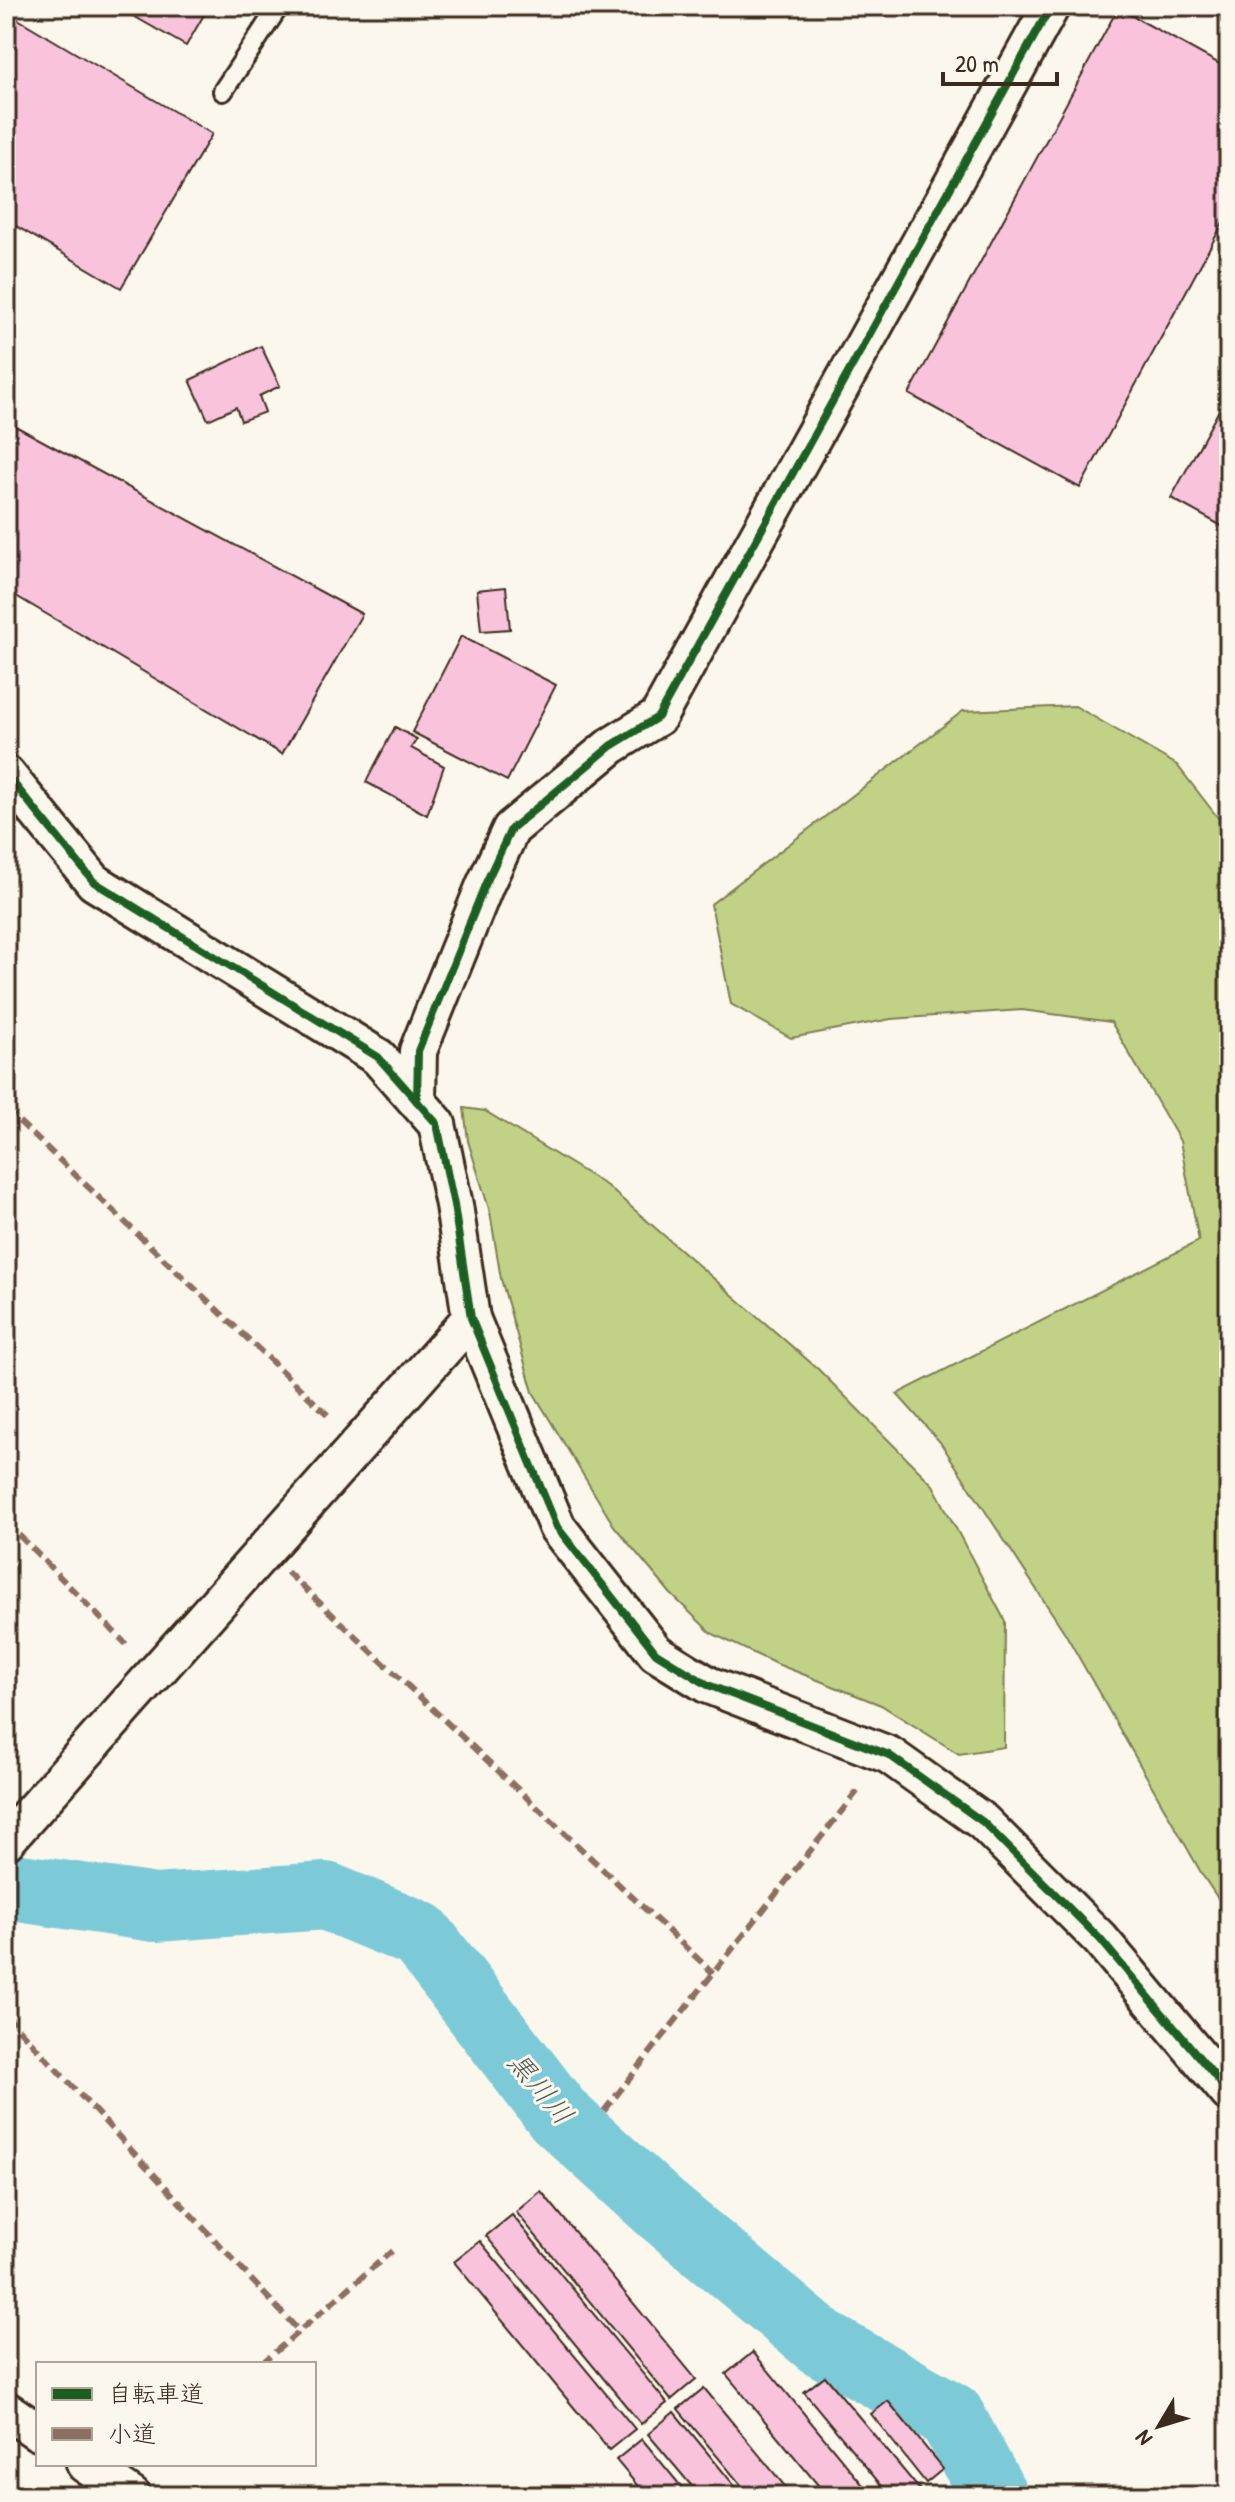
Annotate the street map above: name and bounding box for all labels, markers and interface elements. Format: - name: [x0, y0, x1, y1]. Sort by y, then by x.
- scale bar: [943, 36, 1057, 86]
- text: 20 m: [955, 47, 999, 79]
- water label: 黒川川: [499, 2044, 583, 2132]
- legend: [36, 2362, 316, 2466]
- text: 自転車道: [108, 2377, 204, 2409]
- north arrow: [1119, 2386, 1199, 2466]
- text: 小道: [108, 2417, 156, 2449]
- text: N: [1128, 2424, 1159, 2452]

